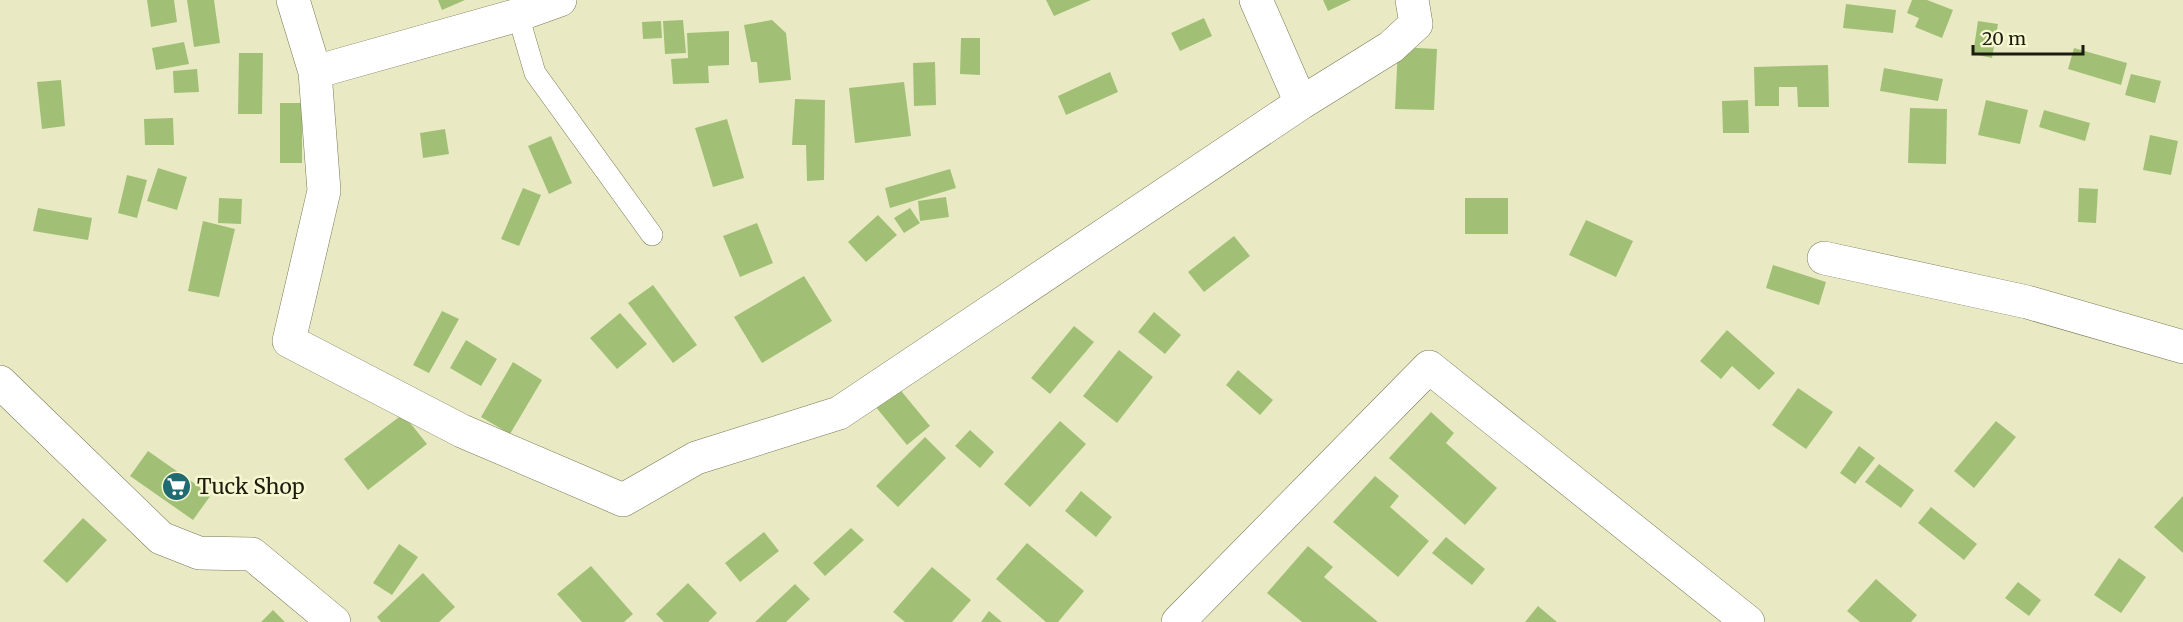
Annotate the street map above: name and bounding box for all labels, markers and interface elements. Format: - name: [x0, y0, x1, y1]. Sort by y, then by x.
- scale bar: [1973, 18, 2082, 56]
- text: 20 m: [1982, 27, 2026, 50]
- supermarket icon: Tuck Shop: [160, 471, 192, 503]
- place label: Tuck Shop: [197, 473, 305, 500]

